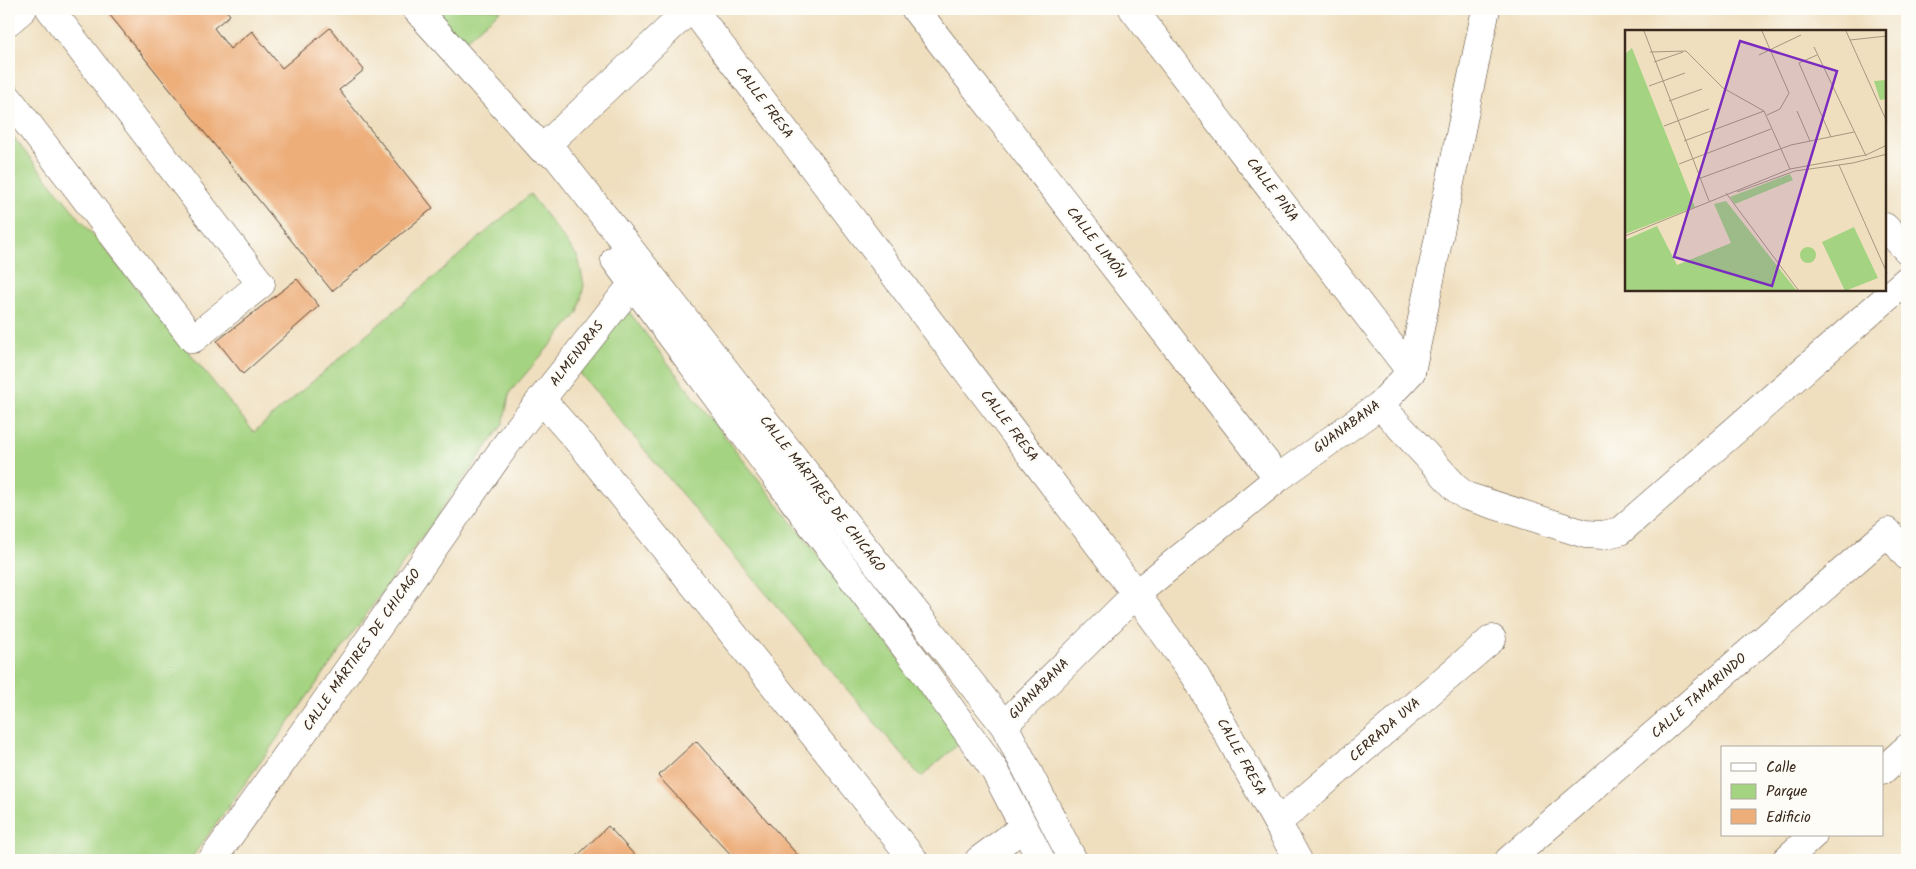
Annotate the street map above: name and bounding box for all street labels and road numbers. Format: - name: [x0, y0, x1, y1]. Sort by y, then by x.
- street label: CALLE FRESA: [729, 62, 799, 144]
- street label: CALLE PIÑA: [1240, 153, 1304, 227]
- street label: CALLE LIMÓN: [1061, 202, 1132, 284]
- street label: ALMENDRAS: [544, 316, 610, 392]
- street label: CALLE FRESA: [974, 385, 1044, 467]
- street label: GUANABANA: [1309, 395, 1385, 459]
- street label: CALLE MÁRTIRES DE CHICAGO: [754, 411, 891, 578]
- street label: CALLE MÁRTIRES DE CHICAGO: [297, 564, 427, 736]
- street label: CALLE TAMARINDO: [1646, 648, 1752, 744]
- street label: GUANABANA: [1003, 653, 1075, 725]
- street label: CERRADA UVA: [1344, 693, 1426, 767]
- street label: CALLE FRESA: [1211, 714, 1271, 800]

